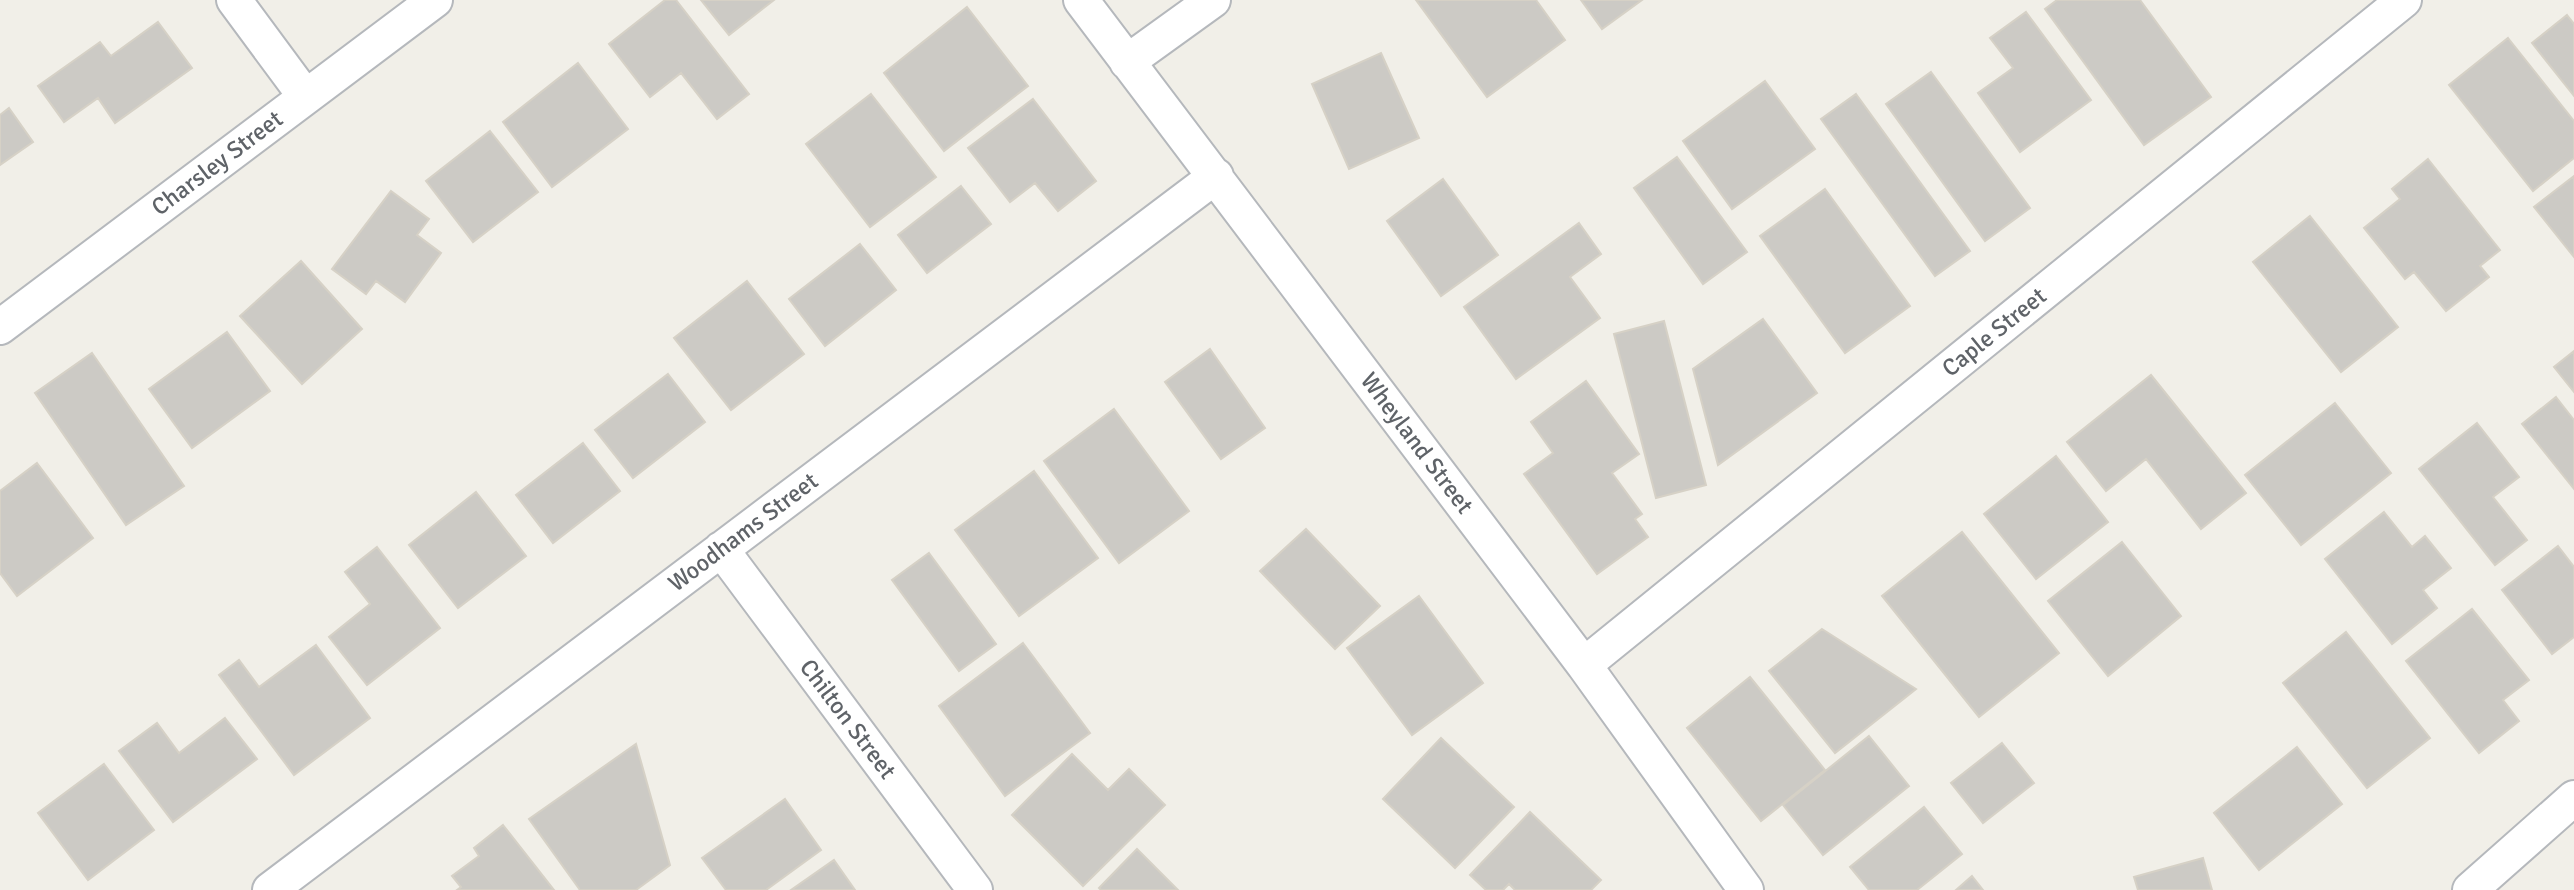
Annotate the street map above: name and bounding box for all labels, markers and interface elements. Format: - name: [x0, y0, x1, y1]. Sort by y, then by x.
- street label: Charsley Street: [145, 104, 289, 222]
- street label: Caple Street: [1936, 281, 2052, 383]
- street label: Wheyland Street: [1354, 366, 1480, 520]
- street label: Woodhams Street: [662, 466, 824, 598]
- street label: Chilton Street: [793, 653, 903, 785]

